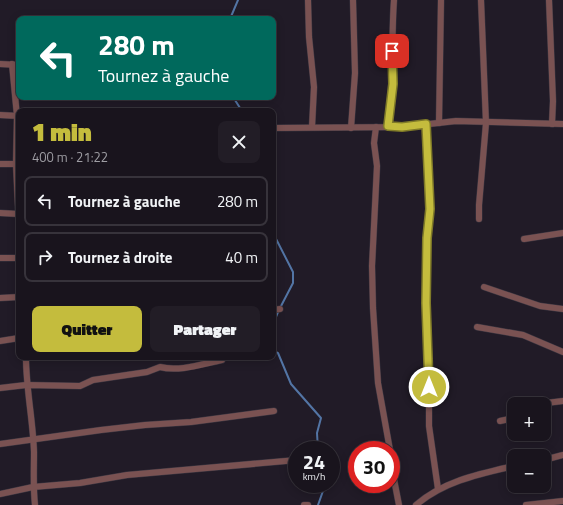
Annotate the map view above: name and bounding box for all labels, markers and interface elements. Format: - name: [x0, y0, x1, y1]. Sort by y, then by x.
- text: 280 m: [98, 23, 175, 66]
- icon: left: [32, 32, 84, 84]
- pin: [375, 34, 409, 68]
- icon: arrive: [381, 40, 403, 62]
- text: Tournez à gauche: [98, 62, 229, 89]
- text: 1 min: [32, 114, 92, 150]
- button: close: [218, 121, 260, 163]
- text: 400 m · 21:22: [32, 147, 108, 167]
- icon: left: [34, 190, 56, 212]
- text: Tournez à gauche: [68, 190, 180, 213]
- text: 280 m: [217, 190, 258, 213]
- icon: right: [34, 246, 56, 268]
- text: Tournez à droite: [68, 246, 173, 269]
- text: 40 m: [225, 246, 258, 269]
- button: Quitter: [32, 306, 142, 352]
- button: Partager: [150, 306, 260, 352]
- position arrow: [408, 366, 450, 408]
- map controls: [507, 397, 551, 493]
- button: +: [507, 397, 551, 441]
- speed limit sign: 30: [348, 441, 400, 493]
- text: 24: [303, 446, 325, 477]
- button: −: [507, 449, 551, 493]
- text: km/h: [303, 469, 325, 484]

